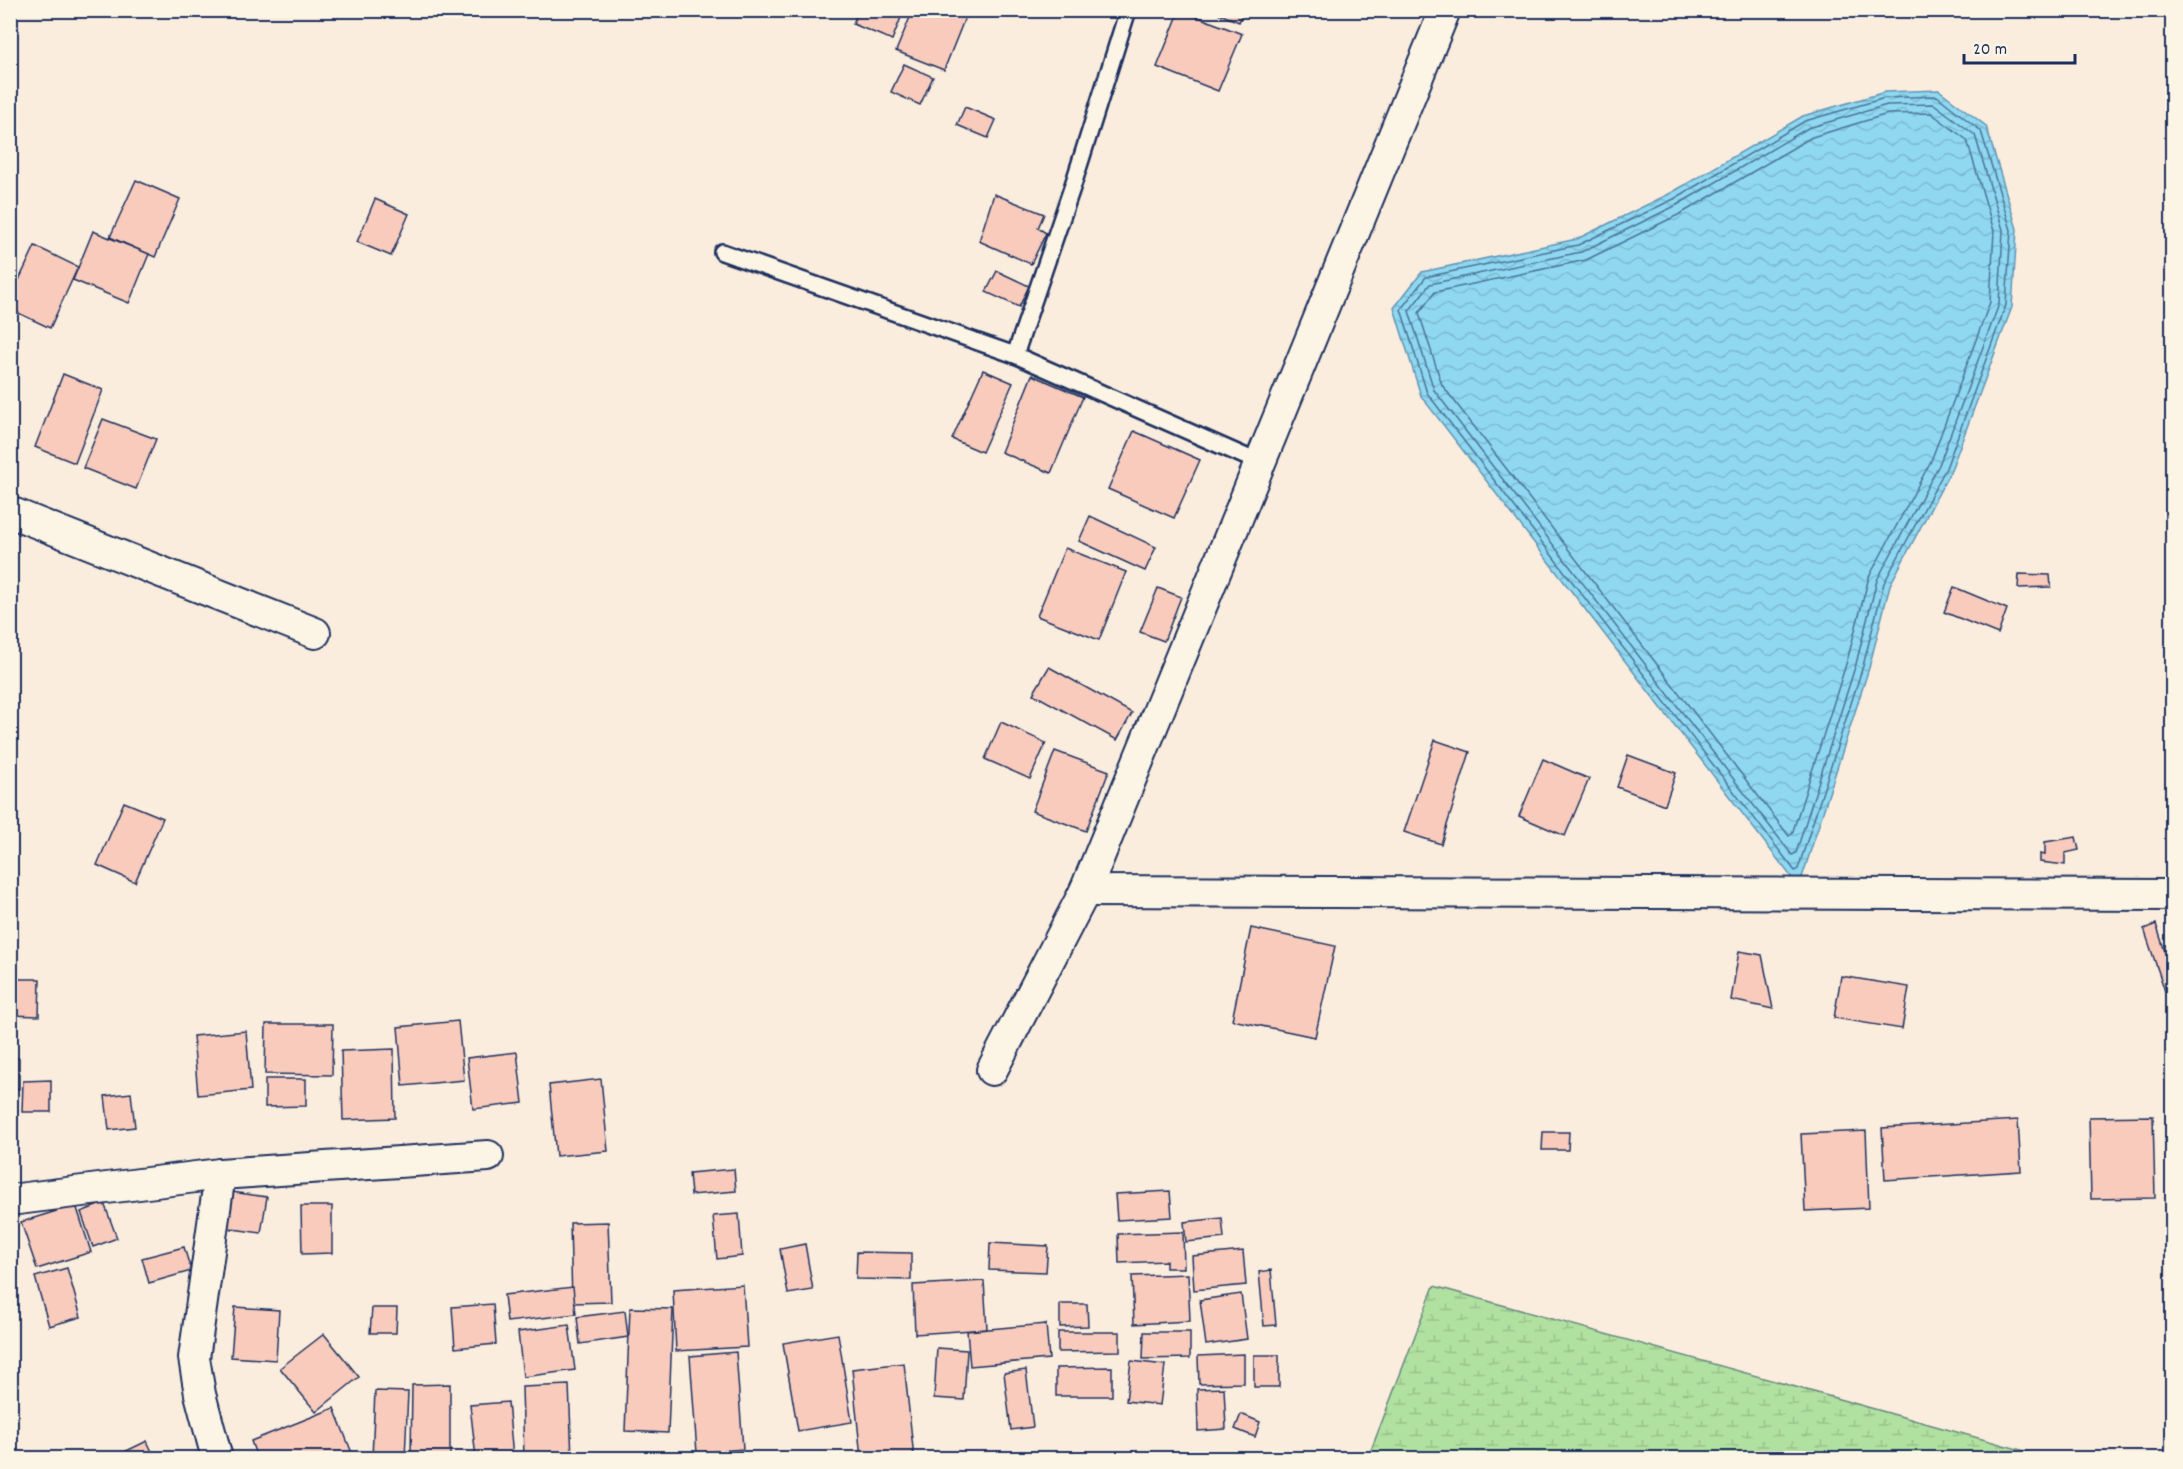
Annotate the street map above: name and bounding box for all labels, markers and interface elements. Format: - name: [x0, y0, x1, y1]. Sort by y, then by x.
- scale bar: [1964, 27, 2075, 65]
- text: 20 m: [1973, 38, 2007, 63]

